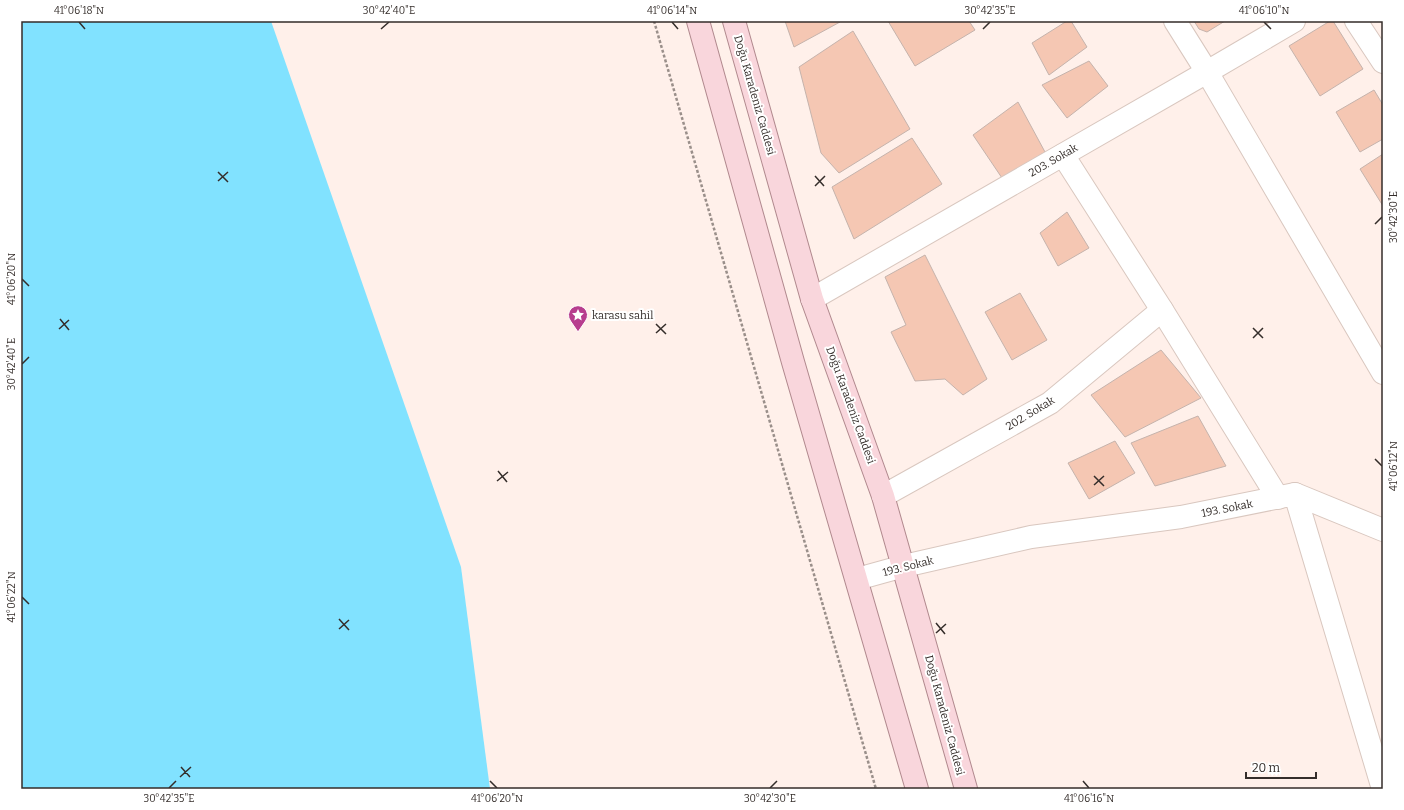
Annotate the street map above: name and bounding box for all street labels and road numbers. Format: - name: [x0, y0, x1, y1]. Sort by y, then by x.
- street label: Doğu Karadeniz Caddesi: [731, 34, 778, 157]
- street label: 203. Sokak: [1026, 141, 1081, 180]
- street label: Doğu Karadeniz Caddesi: [823, 345, 878, 466]
- street label: 202. Sokak: [1004, 393, 1058, 433]
- street label: 193. Sokak: [1200, 497, 1255, 520]
- street label: 193. Sokak: [881, 554, 936, 579]
- street label: Doğu Karadeniz Caddesi: [922, 654, 967, 777]

